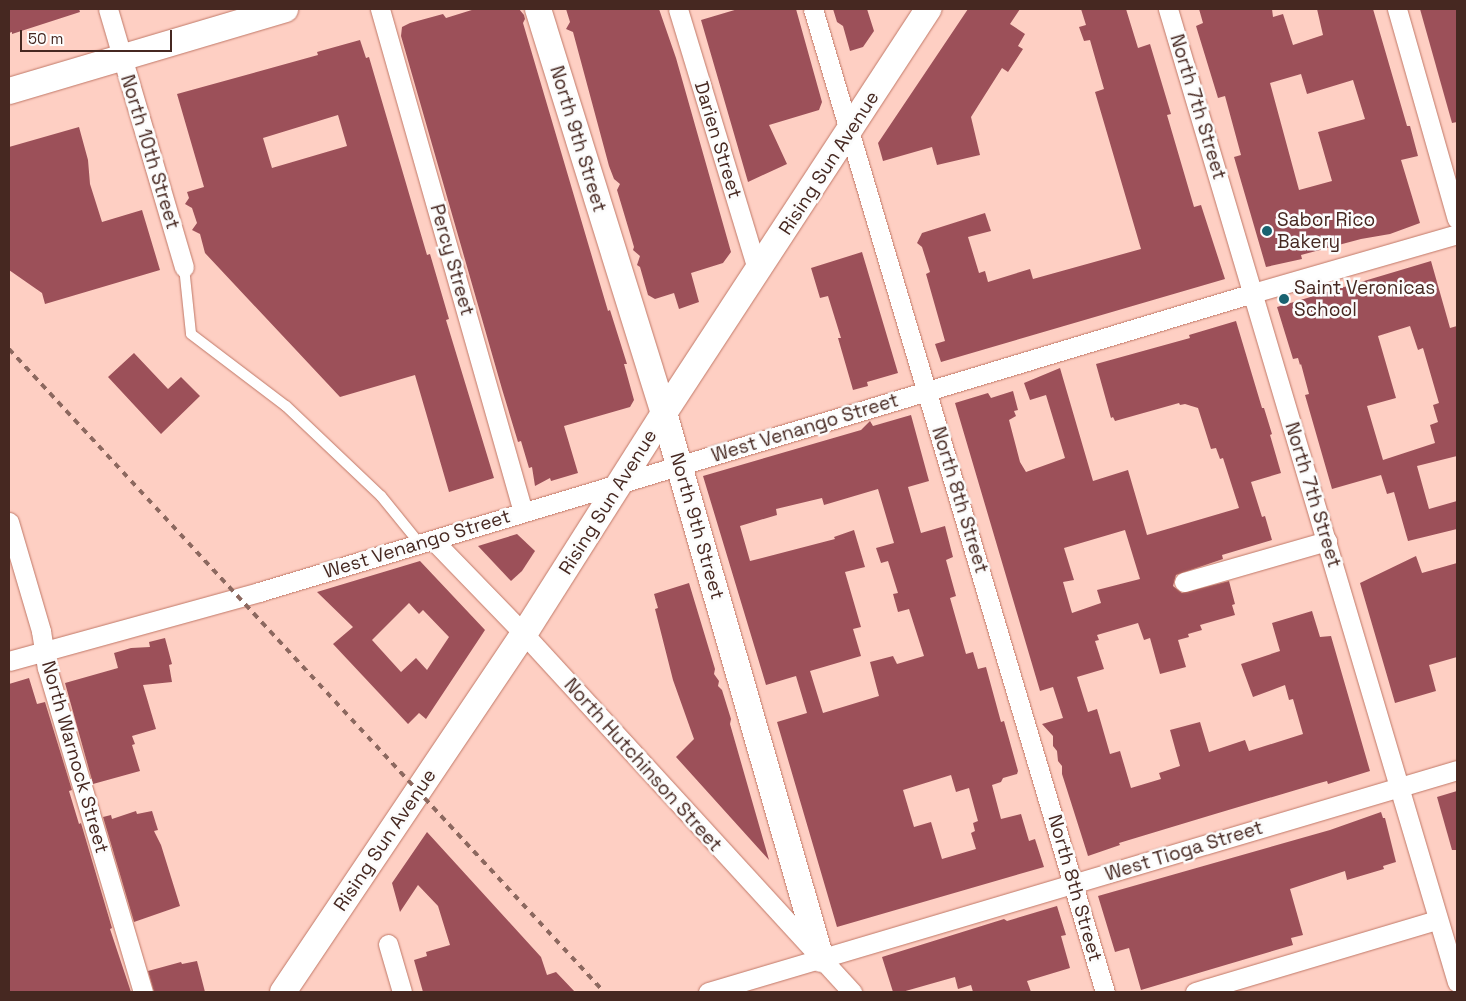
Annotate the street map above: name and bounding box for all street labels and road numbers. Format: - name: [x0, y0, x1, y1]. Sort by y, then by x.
- street label: North 7th Street: [1165, 32, 1231, 182]
- street label: North 9th Street: [545, 63, 611, 215]
- street label: North 10th Street: [116, 72, 184, 232]
- street label: Darien Street: [689, 79, 747, 201]
- street label: Rising Sun Avenue: [774, 87, 884, 239]
- street label: Percy Street: [425, 202, 479, 318]
- street label: West Venango Street: [709, 389, 901, 467]
- street label: North 7th Street: [1280, 420, 1346, 570]
- street label: North 8th Street: [927, 424, 993, 576]
- street label: Rising Sun Avenue: [554, 425, 662, 579]
- street label: North 9th Street: [665, 450, 729, 602]
- street label: West Venango Street: [321, 505, 513, 583]
- street label: North Warnock Street: [37, 658, 113, 856]
- street label: North Hutchinson Street: [559, 674, 727, 856]
- street label: Rising Sun Avenue: [329, 764, 441, 916]
- street label: North 8th Street: [1043, 812, 1107, 964]
- street label: West Tioga Street: [1102, 816, 1266, 886]

